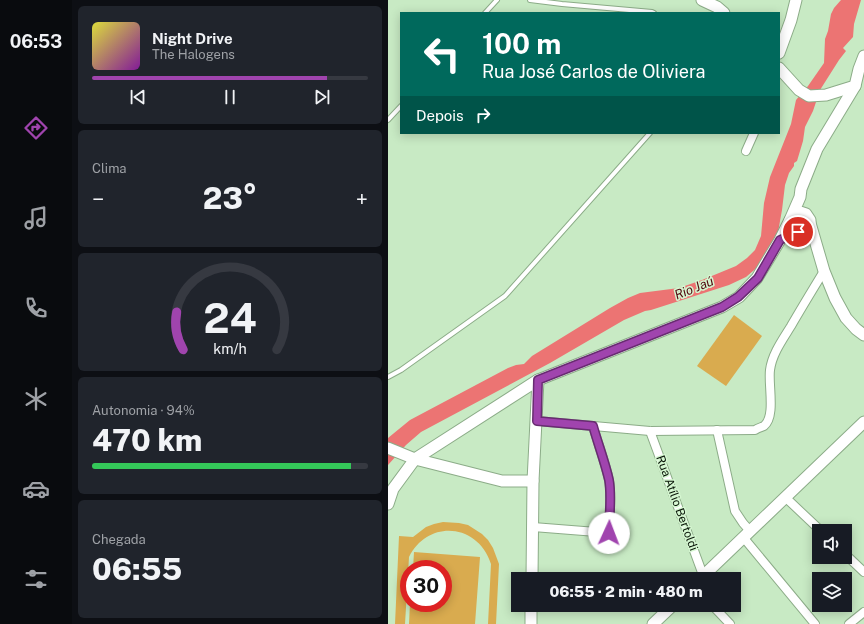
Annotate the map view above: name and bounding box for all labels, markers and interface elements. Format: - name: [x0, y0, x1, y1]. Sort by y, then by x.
- text: 100 m: [482, 27, 561, 60]
- icon: left: [416, 28, 468, 80]
- text: Night Drive: [152, 30, 233, 47]
- text: 06:53: [10, 31, 62, 52]
- text: The Halogens: [152, 47, 235, 62]
- text: Rua José Carlos de Oliviera: [482, 61, 706, 82]
- icon: previous: [127, 86, 149, 108]
- icon: pause: [219, 86, 241, 108]
- icon: next: [311, 86, 333, 108]
- icon: right: [472, 104, 494, 126]
- text: Depois: [416, 107, 464, 124]
- icon: directions: [22, 114, 50, 142]
- text: Clima: [92, 161, 127, 176]
- text: 23°: [203, 180, 257, 216]
- text: −: [92, 186, 104, 212]
- text: +: [356, 186, 368, 212]
- icon: music: [22, 204, 50, 232]
- pin: [781, 215, 815, 249]
- icon: arrive: [787, 221, 809, 243]
- water label: Rio Jaú: [672, 273, 716, 303]
- text: 24: [203, 293, 257, 342]
- icon: phone: [22, 294, 50, 322]
- text: km/h: [213, 340, 247, 357]
- icon: climate: [22, 385, 50, 413]
- text: Autonomia · 94%: [92, 403, 195, 418]
- text: 470 km: [92, 422, 202, 458]
- street label: Rua Atílio Bertoldi: [653, 453, 701, 553]
- icon: car: [22, 475, 50, 503]
- position arrow: [588, 512, 630, 554]
- map controls: [812, 524, 852, 612]
- button: sound: [812, 524, 852, 564]
- text: Chegada: [92, 532, 146, 547]
- text: 06:55: [92, 551, 182, 587]
- speed limit sign: 30: [400, 560, 452, 612]
- icon: filters: [22, 565, 50, 593]
- button: layers: [812, 572, 852, 612]
- text: 06:55 · 2 min · 480 m: [549, 583, 703, 600]

